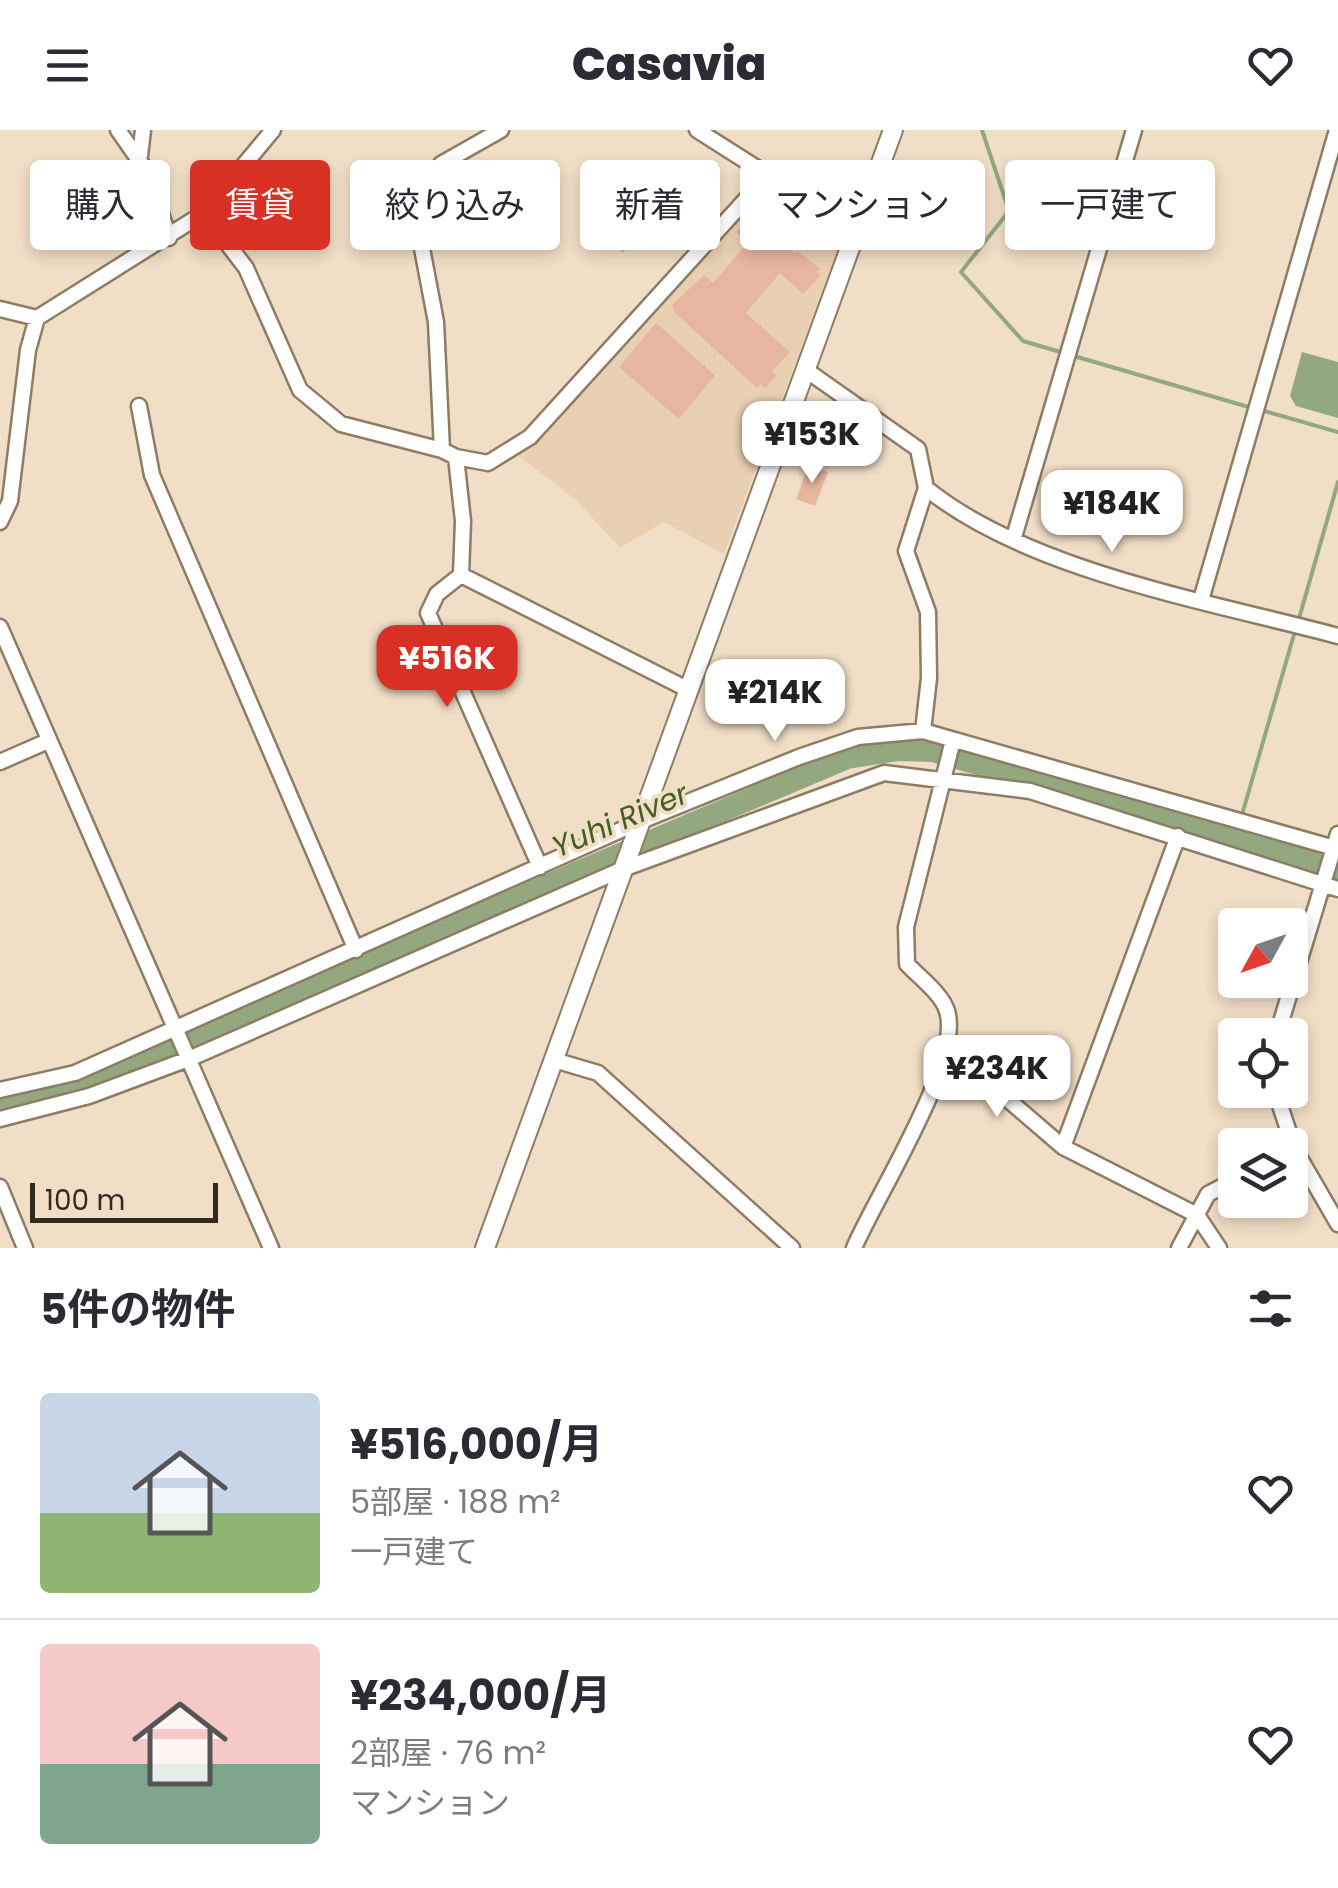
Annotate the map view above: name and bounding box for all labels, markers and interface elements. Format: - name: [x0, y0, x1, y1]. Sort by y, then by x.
- text: Casavia: [572, 33, 766, 96]
- icon: menu: [40, 38, 95, 93]
- icon: heart: [1243, 38, 1298, 93]
- chip: 購入: [30, 160, 170, 250]
- chip: 賃貸: [190, 160, 330, 250]
- chip: 絞り込み: [350, 160, 560, 250]
- chip: 新着: [580, 160, 720, 250]
- chip: マンション: [740, 160, 985, 250]
- chip: 一戸建て: [1005, 160, 1215, 250]
- pin: ¥153K: [742, 401, 882, 486]
- text: ¥153K: [764, 411, 860, 456]
- pin: ¥184K: [1042, 470, 1182, 555]
- text: ¥184K: [1063, 480, 1161, 525]
- pin: ¥516K: [377, 625, 517, 710]
- text: ¥516K: [399, 635, 496, 680]
- pin: ¥214K: [705, 659, 845, 744]
- text: ¥214K: [727, 669, 823, 714]
- water label: Yuhi River: [545, 772, 696, 868]
- north arrow: [1218, 908, 1308, 998]
- map controls: [1218, 908, 1308, 1218]
- button: locate: [1218, 1018, 1308, 1108]
- pin: ¥234K: [927, 1035, 1067, 1120]
- text: ¥234K: [945, 1045, 1049, 1090]
- button: layers: [1218, 1128, 1308, 1218]
- scale bar: [30, 1178, 218, 1222]
- text: 100 m: [45, 1181, 125, 1220]
- text: 5件の物件: [40, 1280, 235, 1339]
- icon: filters: [1243, 1281, 1298, 1336]
- text: ¥516,000/月: [350, 1415, 603, 1474]
- icon: home: [120, 1433, 240, 1553]
- icon: heart: [1243, 1466, 1298, 1521]
- text: 5部屋 · 188 m²: [350, 1479, 561, 1524]
- text: 一戸建て: [350, 1529, 478, 1574]
- text: ¥234,000/月: [350, 1666, 611, 1725]
- icon: home: [120, 1684, 240, 1804]
- icon: heart: [1243, 1717, 1298, 1772]
- text: 2部屋 · 76 m²: [350, 1730, 546, 1775]
- text: マンション: [350, 1780, 510, 1825]

